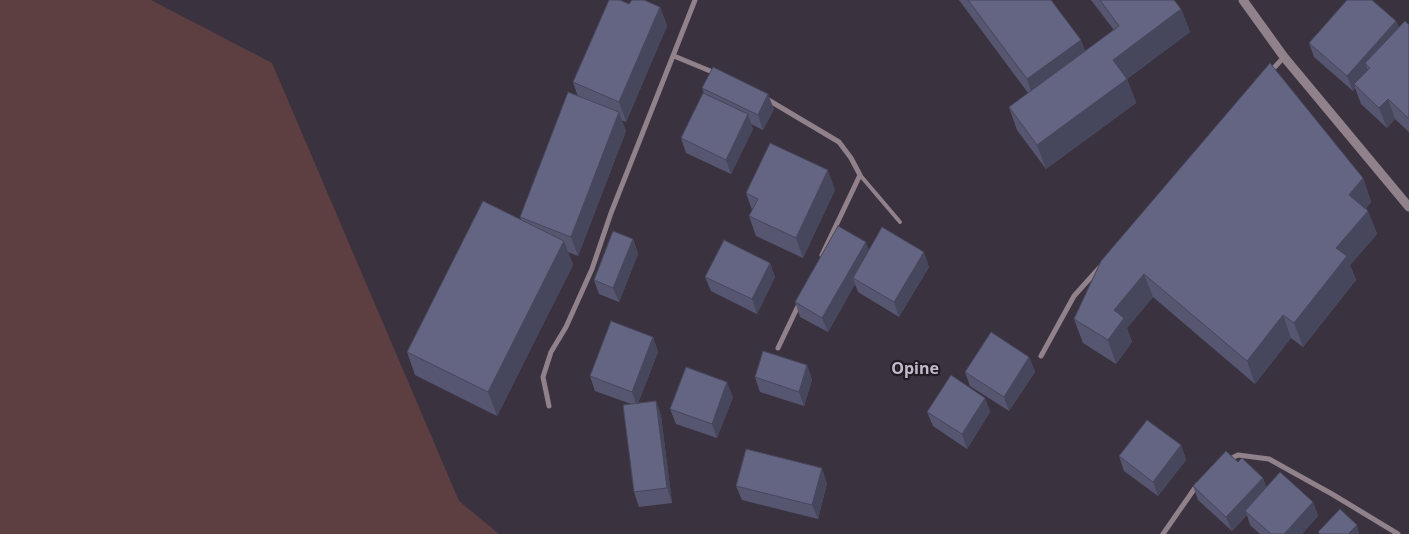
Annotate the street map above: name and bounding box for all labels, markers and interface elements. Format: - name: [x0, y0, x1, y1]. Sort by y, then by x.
- district label: Opine: [891, 359, 939, 379]

